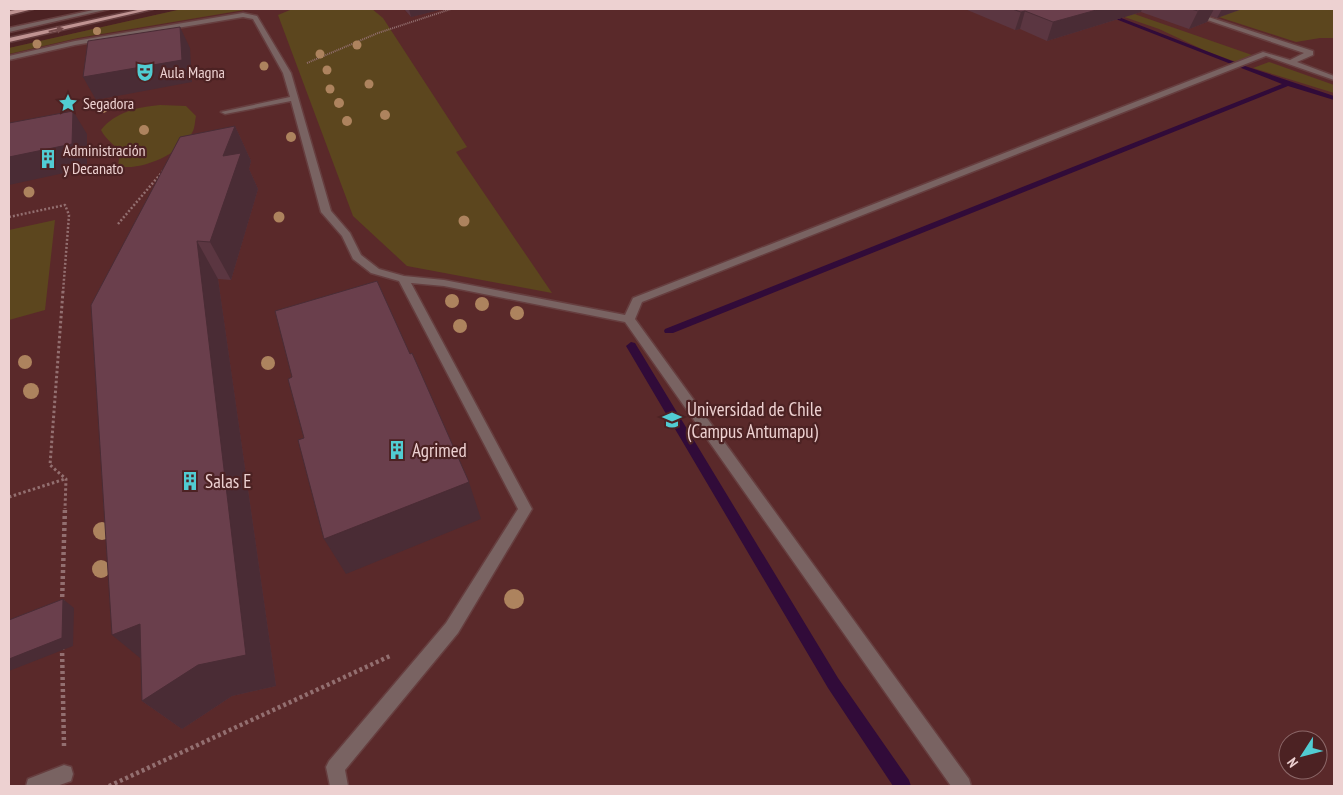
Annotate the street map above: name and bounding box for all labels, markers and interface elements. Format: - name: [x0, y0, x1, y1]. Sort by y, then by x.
- one-way arrow: [49, 26, 64, 34]
- theatre icon: Aula Magna: [134, 61, 156, 83]
- place label: Aula Magna: [160, 62, 225, 82]
- place icon: Segadora: [57, 92, 79, 114]
- place label: Segadora: [83, 93, 134, 113]
- place label: Administración y Decanato: [63, 140, 146, 178]
- building icon: Administración y Decanato: [37, 148, 59, 170]
- place label: Universidad de Chile (Campus Antumapu): [687, 397, 822, 443]
- school or university icon: Universidad de Chile (Campus Antumapu): [661, 409, 683, 431]
- place label: Agrimed: [412, 438, 467, 462]
- building icon: Agrimed: [386, 439, 408, 461]
- place label: Salas E: [205, 469, 251, 493]
- building icon: Salas E: [179, 470, 201, 492]
- north arrow: [1278, 730, 1328, 780]
- text: N: [1283, 754, 1302, 771]

